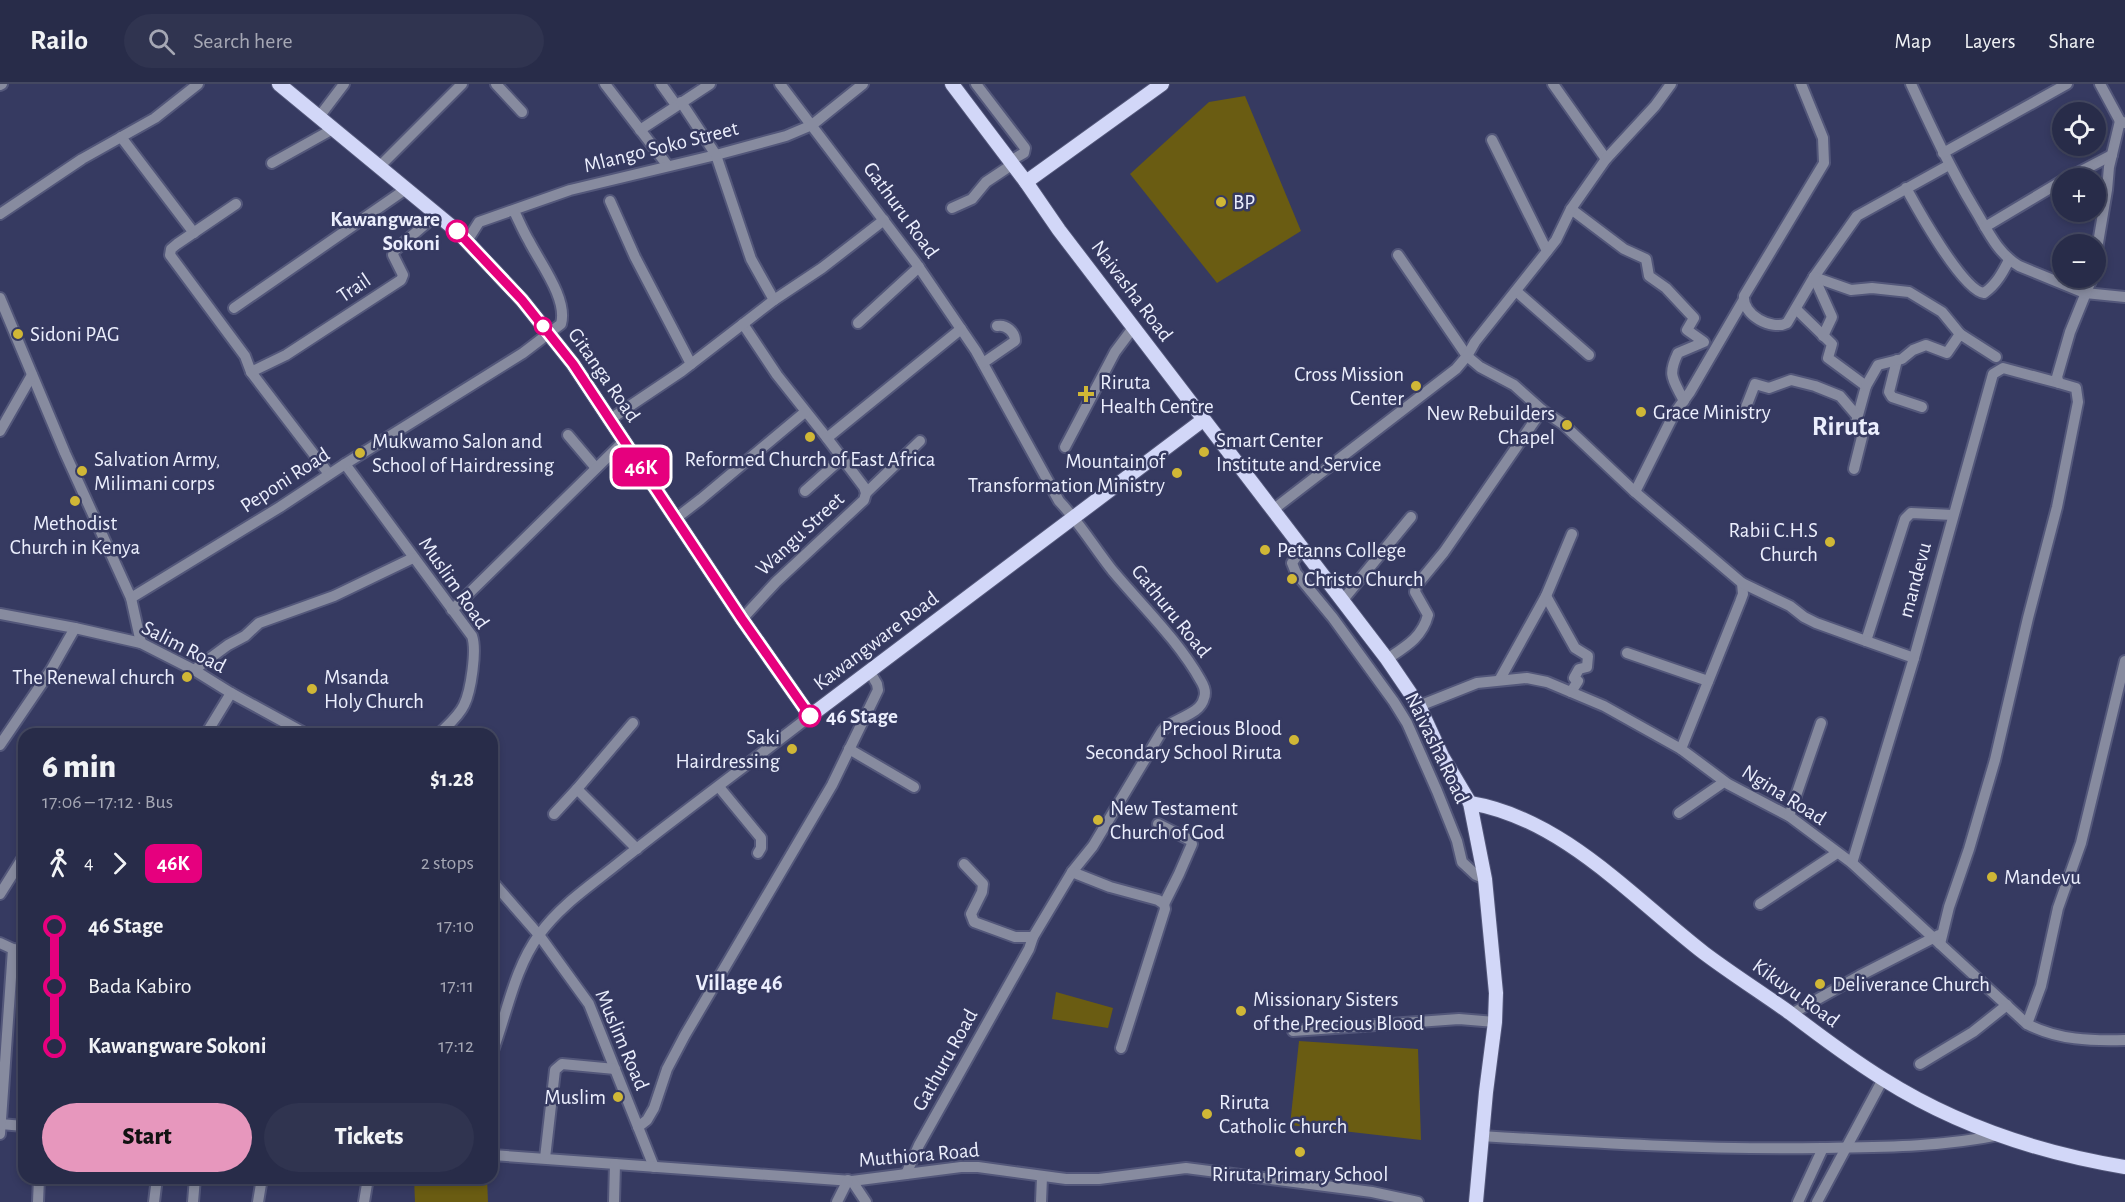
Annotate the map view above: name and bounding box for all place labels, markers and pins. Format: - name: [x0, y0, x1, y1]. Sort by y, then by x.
- place label: BP: [1233, 192, 1255, 213]
- marker: BP: [1214, 195, 1228, 209]
- place label: Kawangware Sokoni: [330, 209, 440, 254]
- marker: Kawangware Sokoni: [446, 220, 468, 242]
- unlabelled marker: [534, 317, 552, 335]
- place label: Sidoni PAG: [30, 324, 120, 345]
- marker: Sidoni PAG: [11, 327, 25, 341]
- place label: Cross Mission Center: [1294, 364, 1404, 409]
- place label: Riruta Health Centre: [1100, 372, 1214, 417]
- marker: Cross Mission Center: [1409, 379, 1423, 393]
- marker: Riruta Health Centre: [1077, 385, 1095, 403]
- place label: Grace Ministry: [1653, 402, 1771, 423]
- place label: New Rebuilders Chapel: [1426, 403, 1555, 448]
- marker: Grace Ministry: [1634, 405, 1648, 419]
- marker: New Rebuilders Chapel: [1560, 418, 1574, 432]
- marker: Reformed Church of East Africa: [803, 430, 817, 444]
- place label: Smart Center Institute and Service: [1216, 430, 1381, 475]
- place label: Mukwamo Salon and School of Hairdressing: [372, 431, 555, 476]
- marker: Smart Center Institute and Service: [1197, 445, 1211, 459]
- marker: Mukwamo Salon and School of Hairdressing: [353, 446, 367, 460]
- place label: Salvation Army, Milimani corps: [94, 449, 220, 494]
- place label: Reformed Church of East Africa: [685, 449, 936, 470]
- place label: Mountain of Transformation Ministry: [968, 451, 1167, 496]
- marker: Salvation Army, Milimani corps: [75, 464, 89, 478]
- marker: Mountain of Transformation Ministry: [1170, 466, 1184, 480]
- marker: Methodist Church in Kenya: [68, 494, 82, 508]
- place label: Methodist Church in Kenya: [10, 513, 140, 558]
- place label: Rabii C.H.S Church: [1728, 520, 1818, 565]
- marker: Rabii C.H.S Church: [1823, 535, 1837, 549]
- place label: Petanns College: [1277, 540, 1406, 561]
- marker: Petanns College: [1258, 543, 1272, 557]
- place label: Christo Church: [1304, 569, 1424, 590]
- marker: Christo Church: [1285, 572, 1299, 586]
- place label: The Renewal church: [12, 667, 175, 688]
- place label: Msanda Holy Church: [324, 667, 424, 712]
- marker: The Renewal church: [180, 670, 194, 684]
- marker: Msanda Holy Church: [305, 682, 319, 696]
- marker: 46 Stage: [799, 705, 821, 727]
- place label: 46 Stage: [826, 706, 898, 727]
- place label: Precious Blood Secondary School Riruta: [1086, 718, 1282, 763]
- place label: Saki Hairdressing: [676, 727, 781, 772]
- marker: Precious Blood Secondary School Riruta: [1287, 733, 1301, 747]
- marker: Saki Hairdressing: [785, 742, 799, 756]
- place label: New Testament Church of God: [1110, 798, 1238, 843]
- marker: New Testament Church of God: [1091, 813, 1105, 827]
- place label: Mandevu: [2004, 867, 2081, 888]
- marker: Mandevu: [1985, 870, 1999, 884]
- place label: Deliverance Church: [1832, 974, 1990, 995]
- marker: Deliverance Church: [1813, 977, 1827, 991]
- place label: Missionary Sisters of the Precious Blood: [1253, 989, 1424, 1034]
- marker: Missionary Sisters of the Precious Blood: [1234, 1004, 1248, 1018]
- place label: Muslim: [544, 1087, 606, 1108]
- marker: Muslim: [611, 1090, 625, 1104]
- place label: Riruta Catholic Church: [1219, 1092, 1347, 1137]
- marker: Riruta Catholic Church: [1200, 1107, 1214, 1121]
- marker: Riruta Primary School: [1293, 1145, 1307, 1159]
- place label: Riruta Primary School: [1212, 1164, 1388, 1185]

